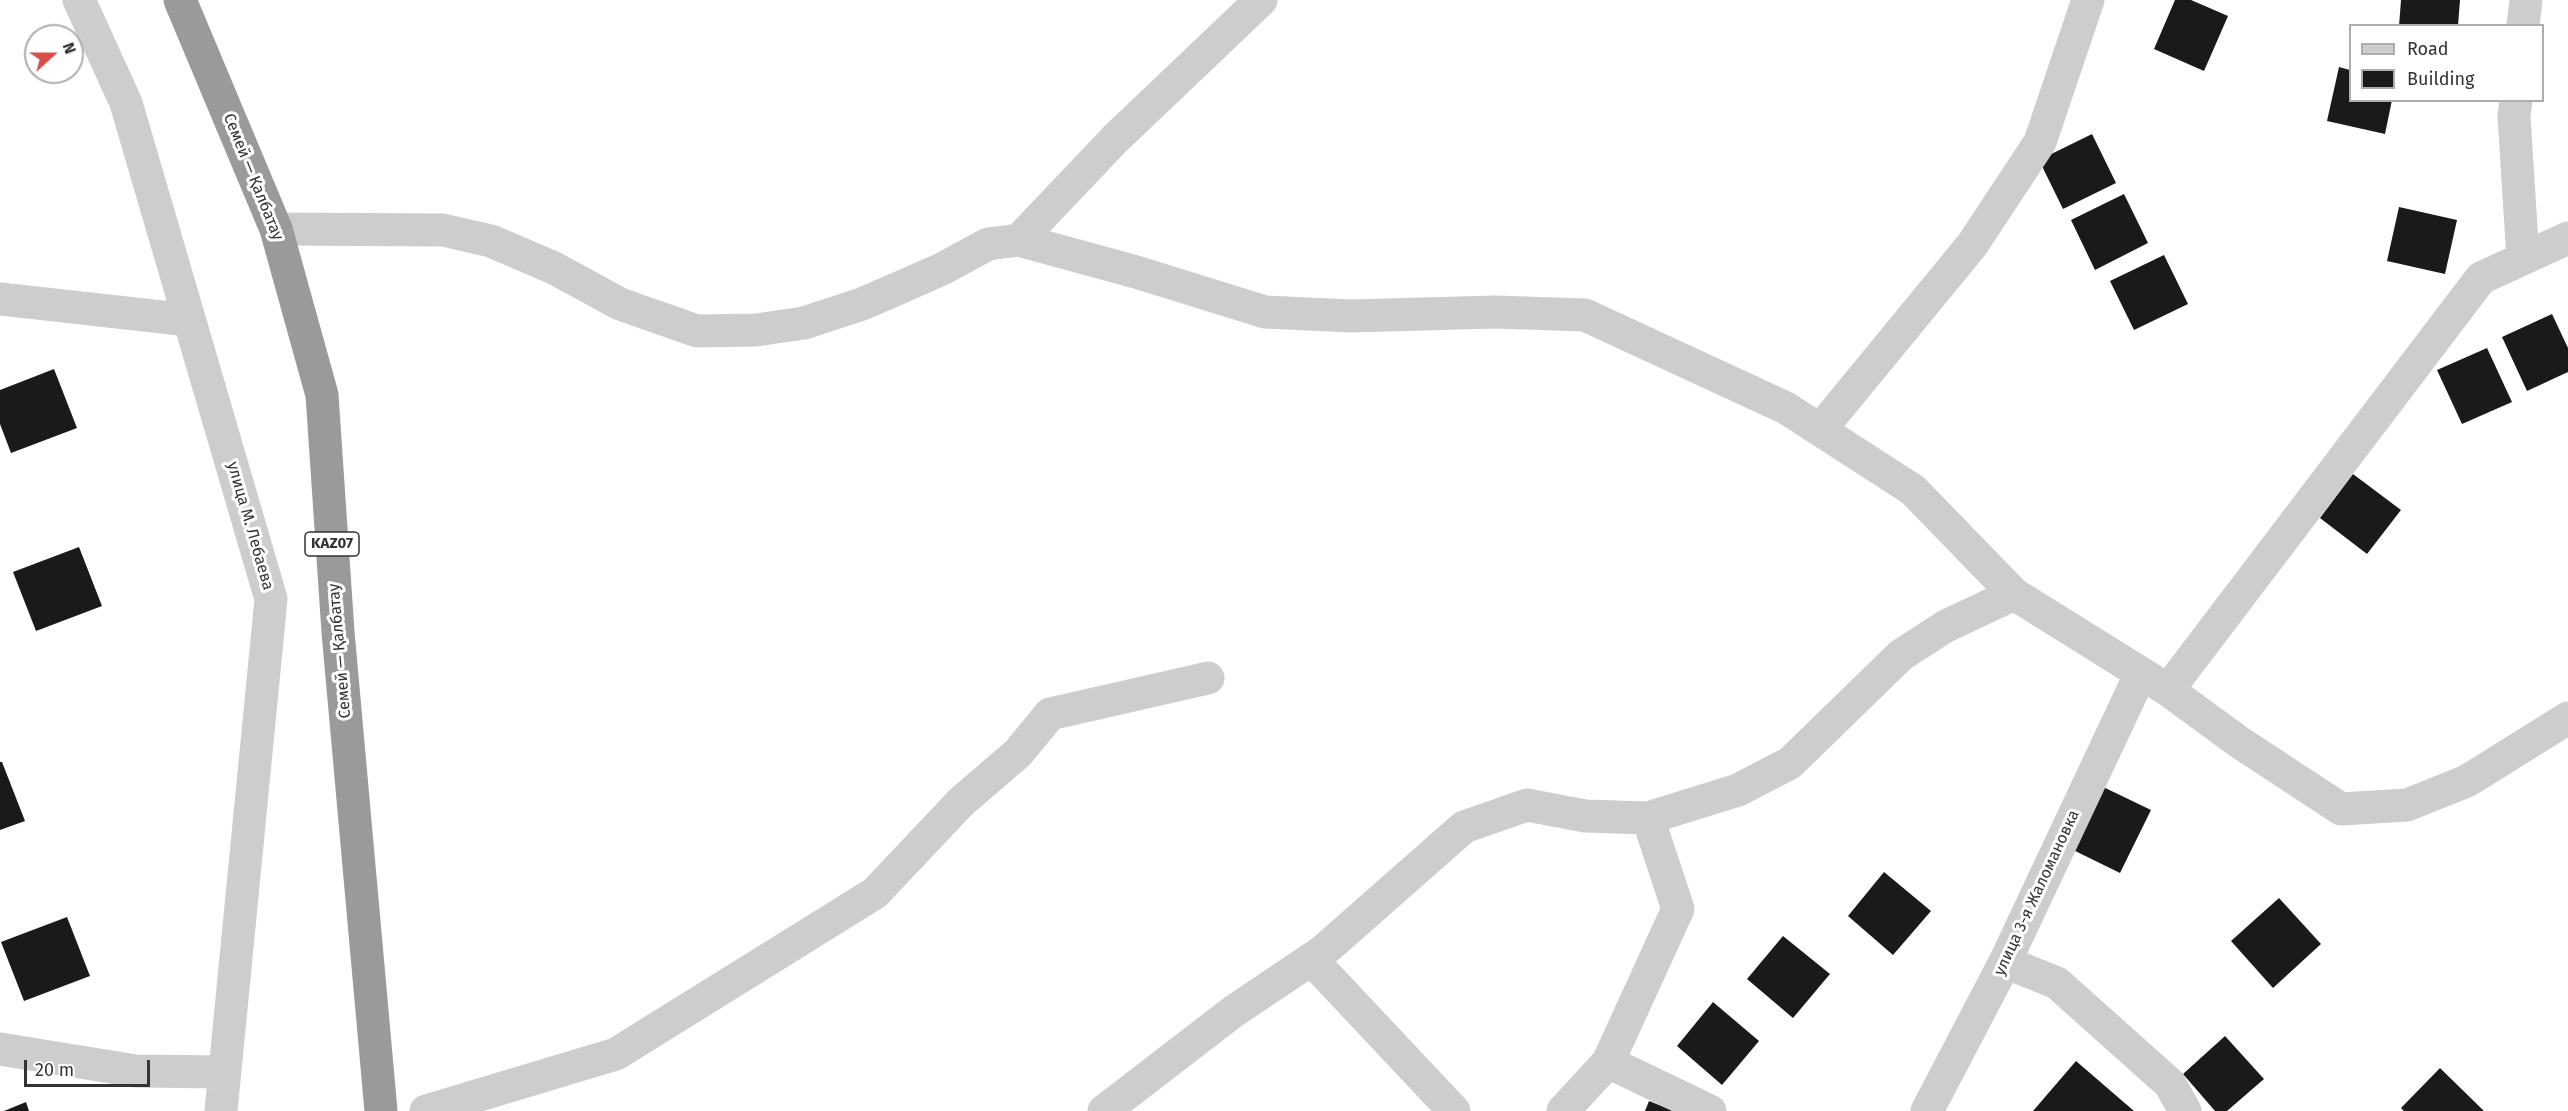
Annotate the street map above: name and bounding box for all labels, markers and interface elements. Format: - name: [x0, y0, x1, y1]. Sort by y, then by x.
- north arrow: [24, 24, 84, 84]
- legend: [2349, 24, 2544, 102]
- text: Road: [2407, 38, 2449, 60]
- text: N: [59, 40, 80, 56]
- text: Building: [2407, 68, 2474, 90]
- street label: Семей — Қалбатау: [219, 111, 287, 243]
- street label: улица М. Лебаева: [222, 460, 278, 592]
- road number: KAZ07: [305, 532, 359, 556]
- street label: Семей — Қалбатау: [325, 583, 355, 719]
- street label: улица 3-я Жаломановка: [1990, 807, 2084, 979]
- scale bar: [27, 1048, 153, 1086]
- text: 20 m: [35, 1059, 74, 1081]

